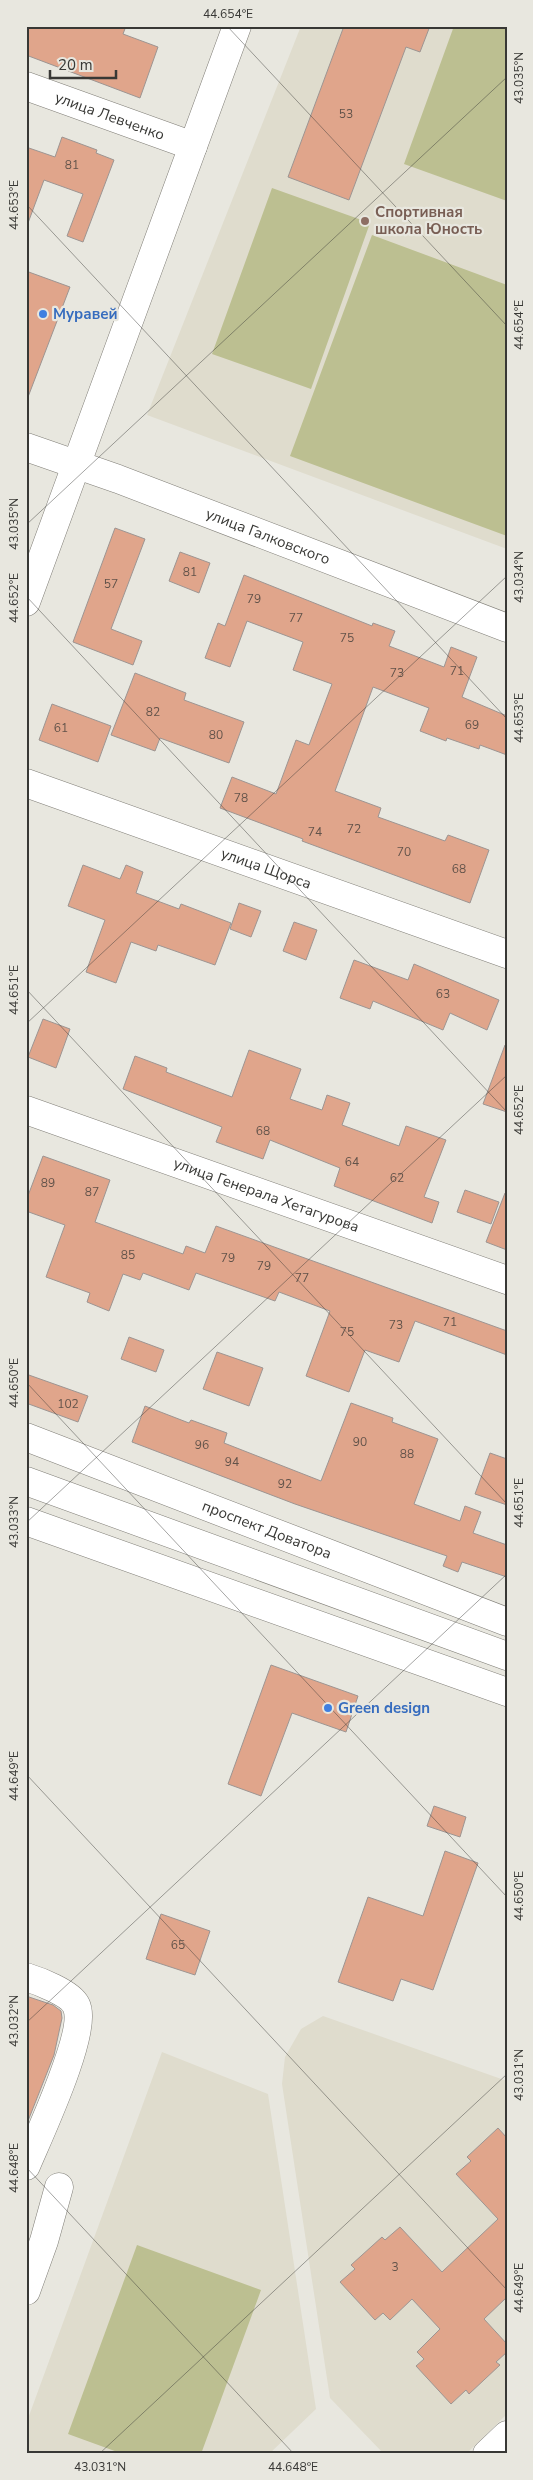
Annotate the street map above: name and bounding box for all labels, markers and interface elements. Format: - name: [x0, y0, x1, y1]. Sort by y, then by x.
- text: 44.654°E: [203, 6, 253, 22]
- scale bar: [50, 48, 116, 80]
- text: 43.035°N: [511, 52, 527, 104]
- text: 20 m: [58, 55, 93, 75]
- street label: улица Левченко: [52, 87, 167, 145]
- house number: 53: [339, 106, 353, 122]
- house number: 81: [65, 157, 79, 173]
- text: 44.653°E: [6, 180, 22, 230]
- place label: Спортивная школа Юность: [375, 202, 482, 239]
- marker: Спортивная школа Юность: [359, 215, 371, 227]
- text: 44.654°E: [511, 300, 527, 350]
- place label: Муравей: [53, 304, 118, 324]
- marker: Муравей: [37, 308, 49, 320]
- text: 43.035°N: [6, 498, 22, 550]
- street label: улица Галковского: [203, 504, 333, 569]
- text: 43.034°N: [511, 551, 527, 603]
- house number: 81: [183, 564, 197, 580]
- text: 44.652°E: [6, 573, 22, 623]
- house number: 57: [104, 576, 118, 592]
- house number: 79: [247, 591, 261, 607]
- house number: 77: [289, 610, 303, 626]
- house number: 75: [340, 630, 354, 646]
- house number: 71: [450, 663, 464, 679]
- house number: 73: [390, 665, 404, 681]
- text: 44.653°E: [511, 693, 527, 743]
- house number: 82: [146, 704, 160, 720]
- house number: 69: [465, 717, 479, 733]
- house number: 61: [54, 720, 68, 736]
- house number: 80: [209, 727, 223, 743]
- house number: 78: [234, 790, 248, 806]
- house number: 72: [347, 821, 361, 837]
- house number: 74: [308, 824, 322, 840]
- street label: улица Щорса: [218, 843, 314, 894]
- house number: 70: [397, 844, 411, 860]
- house number: 68: [452, 861, 466, 877]
- text: 44.651°E: [6, 965, 22, 1015]
- house number: 63: [436, 986, 450, 1002]
- text: 44.652°E: [511, 1085, 527, 1135]
- house number: 68: [256, 1123, 270, 1139]
- street label: улица Генерала Хетагурова: [171, 1153, 362, 1237]
- house number: 64: [345, 1154, 359, 1170]
- house number: 62: [390, 1170, 404, 1186]
- house number: 89: [41, 1175, 55, 1191]
- house number: 87: [85, 1184, 99, 1200]
- house number: 85: [121, 1247, 135, 1263]
- house number: 79: [221, 1250, 235, 1266]
- house number: 79: [257, 1258, 271, 1274]
- house number: 77: [295, 1270, 309, 1286]
- house number: 71: [443, 1314, 457, 1330]
- house number: 73: [389, 1317, 403, 1333]
- house number: 75: [340, 1324, 354, 1340]
- text: 44.650°E: [6, 1358, 22, 1408]
- house number: 102: [57, 1396, 79, 1412]
- house number: 90: [353, 1434, 367, 1450]
- house number: 96: [195, 1437, 209, 1453]
- house number: 88: [400, 1446, 414, 1462]
- house number: 94: [225, 1454, 239, 1470]
- house number: 92: [278, 1476, 292, 1492]
- text: 44.651°E: [511, 1478, 527, 1528]
- text: 43.033°N: [6, 1496, 22, 1548]
- street label: проспект Доватора: [199, 1496, 334, 1564]
- place label: Green design: [338, 1698, 430, 1718]
- marker: Green design: [322, 1702, 334, 1714]
- text: 44.649°E: [6, 1751, 22, 1801]
- text: 44.650°E: [511, 1871, 527, 1921]
- house number: 65: [171, 1937, 185, 1953]
- text: 43.032°N: [6, 1995, 22, 2047]
- text: 43.031°N: [511, 2049, 527, 2101]
- text: 44.648°E: [6, 2143, 22, 2193]
- house number: 3: [391, 2259, 399, 2275]
- text: 44.649°E: [511, 2263, 527, 2313]
- text: 43.031°N: [74, 2459, 126, 2475]
- text: 44.648°E: [268, 2459, 318, 2475]

